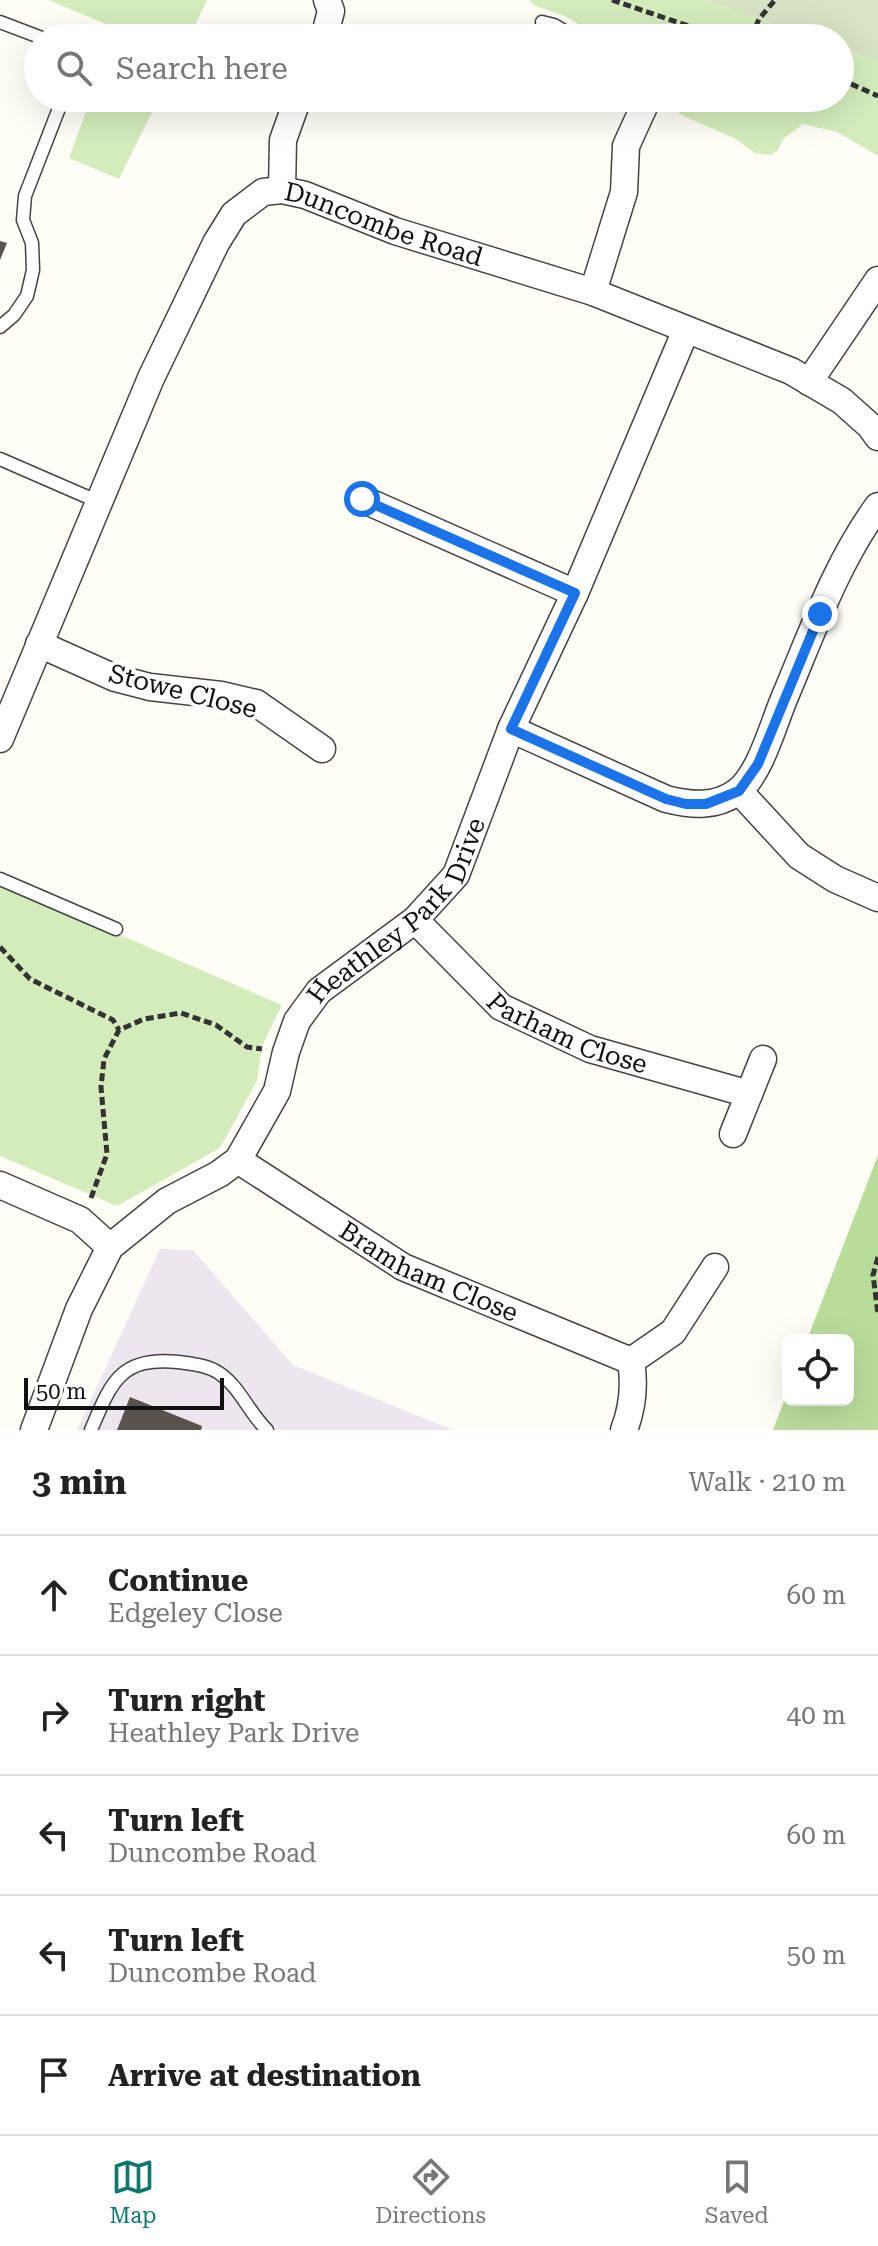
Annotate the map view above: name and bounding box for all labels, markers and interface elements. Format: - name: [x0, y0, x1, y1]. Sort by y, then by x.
- search box: [24, 24, 854, 112]
- icon: search: [52, 46, 96, 90]
- text: Search here: [116, 51, 288, 86]
- street label: Duncombe Road: [282, 176, 487, 272]
- route start: [344, 481, 380, 517]
- route end: [802, 596, 838, 632]
- street label: Stowe Close: [106, 658, 260, 724]
- street label: Heathley Park Drive: [300, 813, 491, 1009]
- street label: Parham Close: [481, 987, 651, 1079]
- street label: Bramham Close: [334, 1215, 523, 1328]
- map controls: [782, 1334, 854, 1406]
- button: locate: [782, 1334, 854, 1406]
- scale bar: [24, 1374, 224, 1410]
- text: 50 m: [36, 1379, 86, 1404]
- text: 3 min: [32, 1462, 127, 1502]
- text: Walk · 210 m: [688, 1467, 846, 1497]
- text: Continue: [108, 1563, 248, 1598]
- icon: ahead: [32, 1573, 76, 1617]
- text: 60 m: [787, 1580, 846, 1610]
- text: Edgeley Close: [108, 1598, 283, 1628]
- text: Turn right: [108, 1683, 265, 1718]
- icon: right: [32, 1693, 76, 1737]
- text: 40 m: [787, 1700, 846, 1730]
- text: Heathley Park Drive: [108, 1718, 359, 1748]
- text: Turn left: [108, 1803, 244, 1838]
- icon: left: [32, 1813, 76, 1857]
- text: 60 m: [787, 1820, 846, 1850]
- text: Duncombe Road: [108, 1838, 316, 1868]
- text: Turn left: [108, 1923, 244, 1958]
- icon: left: [32, 1933, 76, 1977]
- text: 50 m: [787, 1940, 846, 1970]
- text: Duncombe Road: [108, 1958, 316, 1988]
- icon: arrive: [32, 2053, 76, 2097]
- text: Arrive at destination: [108, 2058, 421, 2093]
- tab: Map: [109, 2155, 156, 2228]
- tab: Directions: [375, 2155, 486, 2228]
- tab: Saved: [705, 2155, 769, 2228]

